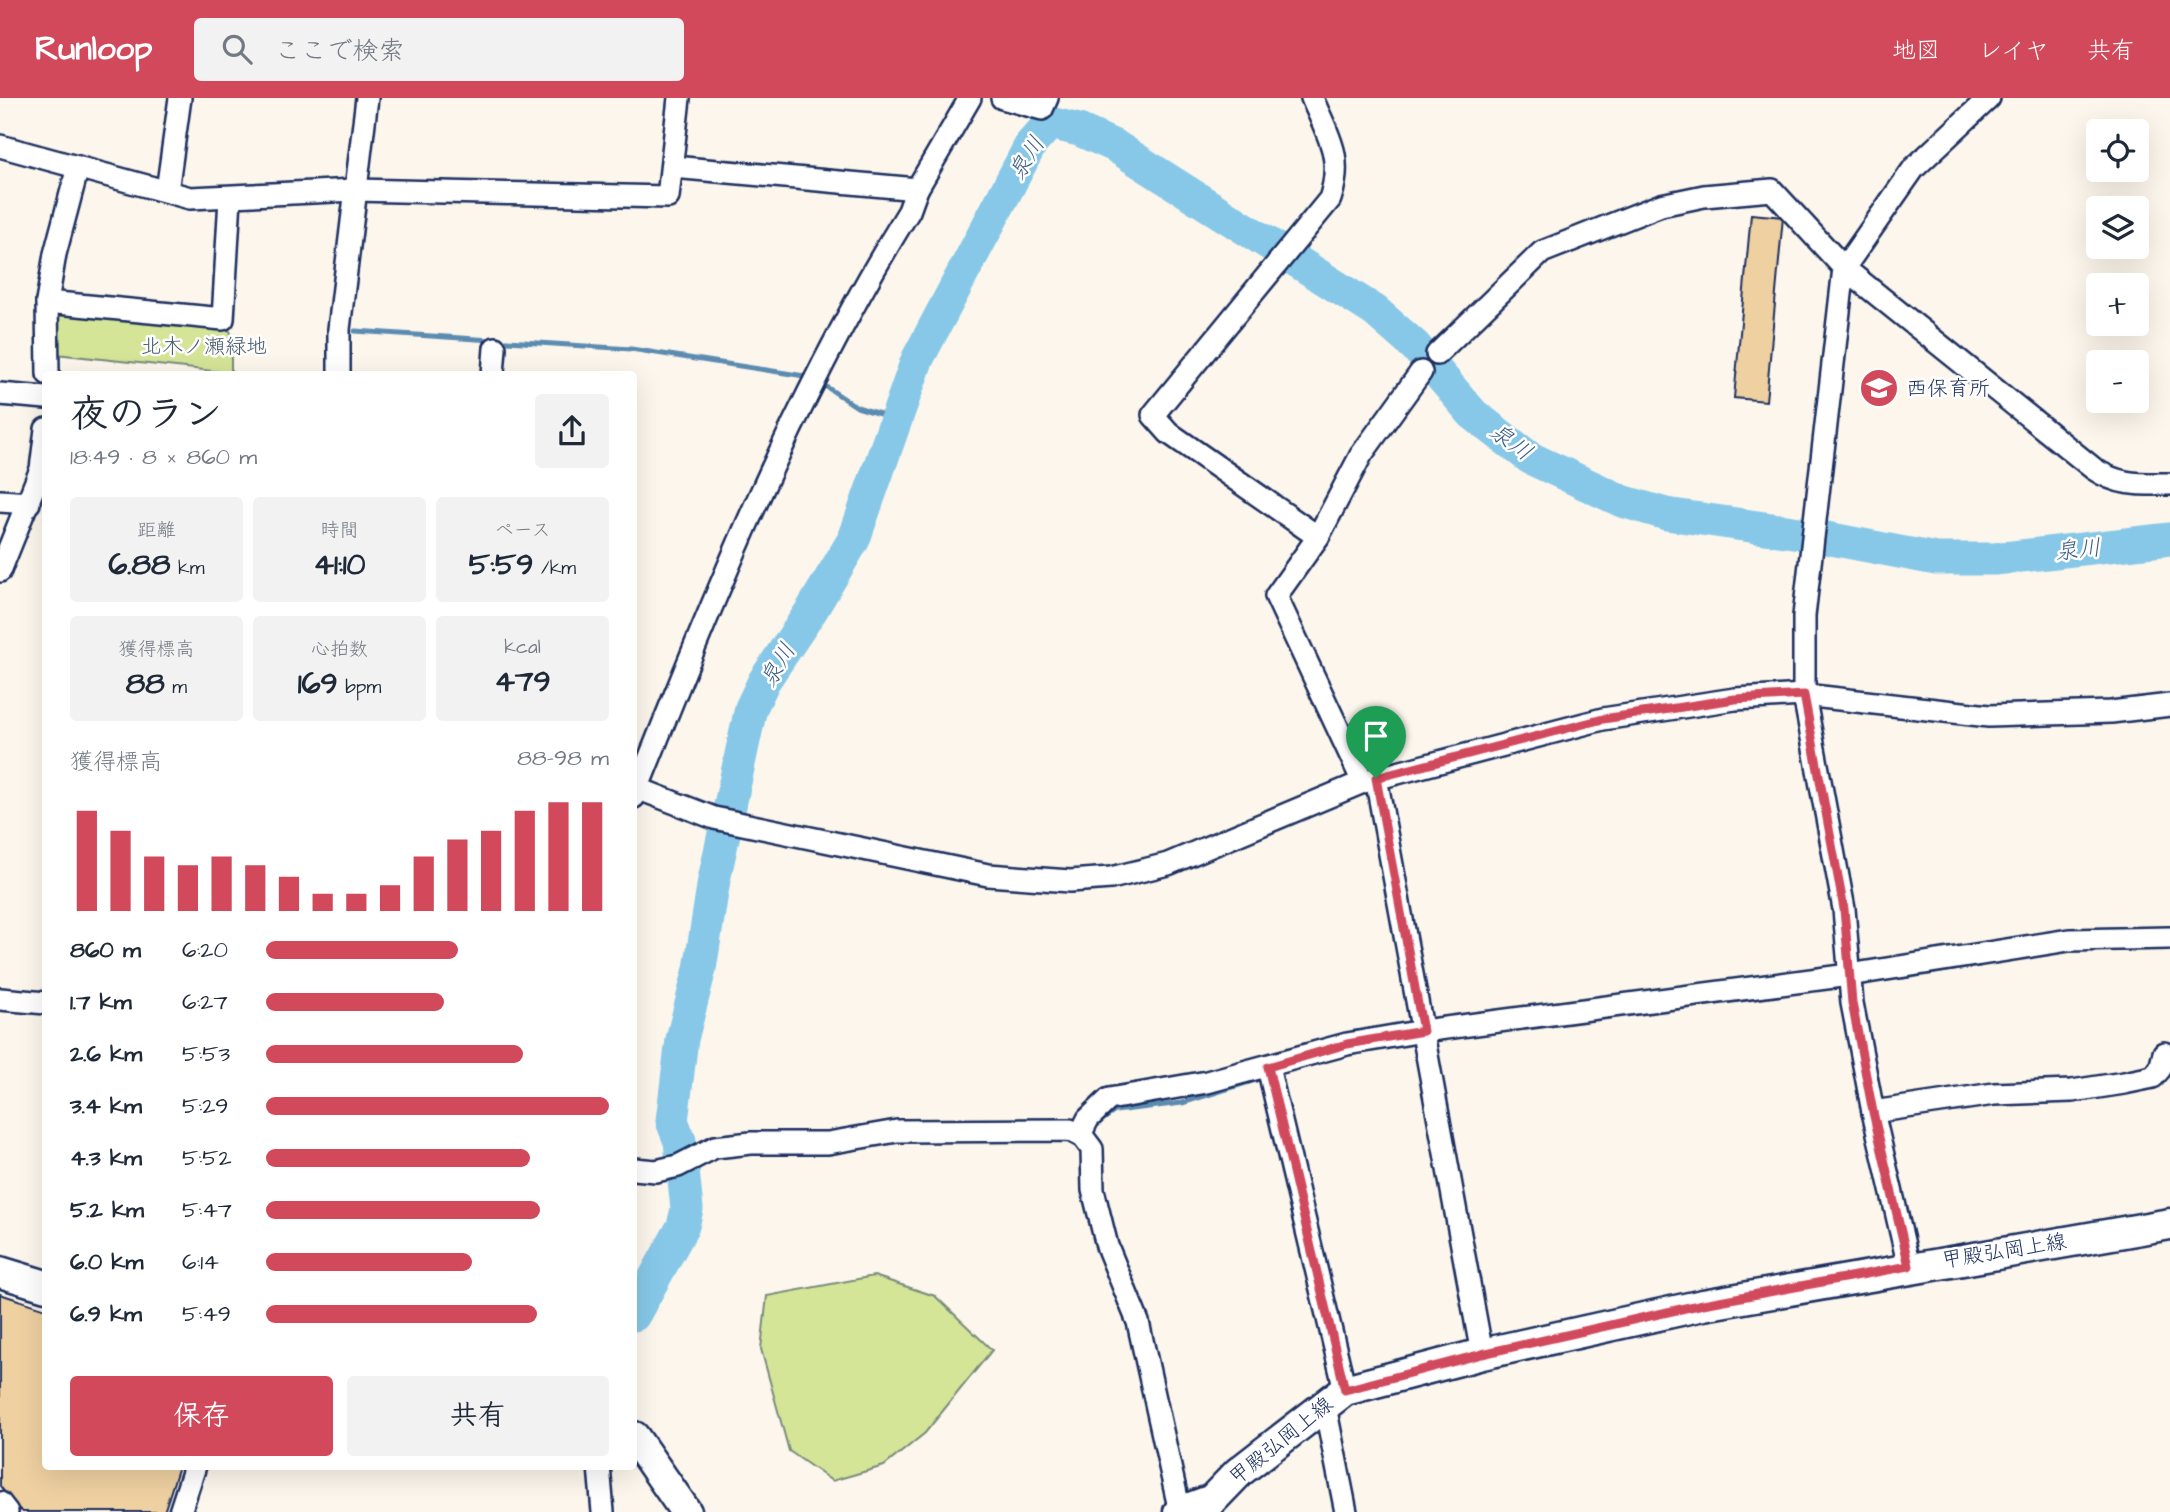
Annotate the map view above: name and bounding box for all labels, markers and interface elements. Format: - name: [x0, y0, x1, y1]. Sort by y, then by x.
- search box: [194, 18, 684, 81]
- text: Runloop: [35, 26, 152, 72]
- icon: search: [218, 30, 256, 68]
- text: ここで検索: [274, 33, 404, 69]
- text: 地図: [1892, 34, 1940, 68]
- text: レイヤ: [1978, 34, 2049, 68]
- text: 共有: [2087, 34, 2135, 68]
- map controls: [2086, 119, 2149, 413]
- button: locate: [2086, 119, 2149, 182]
- water label: 泉川: [1001, 130, 1053, 186]
- button: layers: [2086, 196, 2149, 259]
- button: +: [2086, 273, 2149, 336]
- park label: 北木ノ瀬緑地: [141, 332, 267, 361]
- button: −: [2086, 350, 2149, 413]
- school or university icon: 西保育所: [1858, 367, 1900, 409]
- place label: 西保育所: [1906, 374, 1990, 403]
- text: 夜のラン: [70, 389, 222, 441]
- button: share: [535, 394, 609, 468]
- water label: 泉川: [1483, 416, 1539, 468]
- text: 18:49 · 8 × 860 m: [70, 441, 257, 473]
- text: 距離: [137, 517, 176, 544]
- text: 時間: [320, 517, 359, 544]
- text: ペース: [495, 517, 550, 544]
- water label: 泉川: [2053, 532, 2103, 568]
- text: 6.88: [108, 544, 170, 586]
- text: 41:10: [313, 544, 366, 586]
- text: 5:59: [469, 544, 533, 586]
- text: km: [170, 555, 205, 582]
- text: /km: [533, 555, 576, 582]
- text: kcal: [504, 634, 541, 661]
- text: 獲得標高: [118, 636, 195, 663]
- text: 心拍数: [311, 636, 368, 663]
- water label: 泉川: [752, 637, 804, 693]
- text: 479: [495, 661, 550, 703]
- text: 88: [126, 663, 165, 705]
- text: 169: [298, 663, 338, 705]
- text: m: [165, 674, 187, 701]
- text: bpm: [338, 674, 381, 701]
- pin: [1346, 706, 1406, 778]
- icon: arrive: [1357, 717, 1395, 755]
- text: 88–98 m: [517, 742, 609, 774]
- text: 獲得標高: [70, 746, 162, 778]
- text: 860 m: [70, 934, 141, 966]
- text: 6:20: [182, 934, 228, 966]
- text: 1.7 km: [70, 986, 132, 1018]
- text: 6:27: [182, 986, 228, 1018]
- text: 2.6 km: [70, 1038, 142, 1070]
- text: 5:53: [182, 1038, 230, 1070]
- text: 3.4 km: [70, 1090, 142, 1122]
- text: 5:29: [182, 1090, 228, 1122]
- text: 4.3 km: [70, 1142, 142, 1174]
- text: 5:52: [182, 1142, 232, 1174]
- text: 5.2 km: [70, 1194, 144, 1226]
- text: 5:47: [182, 1194, 232, 1226]
- street label: 甲殿弘岡上線: [1940, 1227, 2068, 1275]
- text: 6.0 km: [70, 1246, 143, 1278]
- text: 6:14: [182, 1246, 219, 1278]
- text: 6.9 km: [70, 1298, 142, 1330]
- text: 5:49: [182, 1298, 231, 1330]
- button: 保存: [70, 1376, 333, 1456]
- button: 共有: [347, 1376, 609, 1456]
- street label: 甲殿弘岡上線: [1223, 1390, 1339, 1492]

